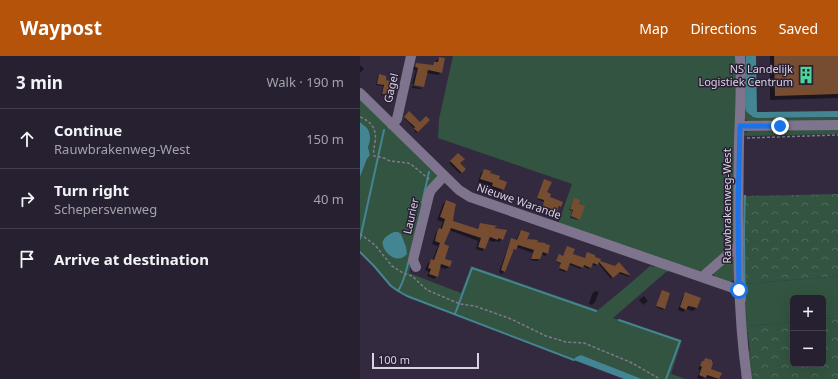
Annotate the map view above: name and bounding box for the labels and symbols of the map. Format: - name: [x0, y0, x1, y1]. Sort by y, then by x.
- place label: NS Landelijk Logistiek Centrum: [698, 61, 793, 89]
- building icon: NS Landelijk Logistiek Centrum: [796, 65, 816, 85]
- street label: Gagel: [380, 72, 401, 104]
- route end: [771, 117, 789, 135]
- street label: Rauwbrakenweg-West: [719, 148, 734, 264]
- street label: Nieuwe Warande: [475, 179, 563, 222]
- street label: Laurier: [399, 196, 422, 236]
- route start: [730, 281, 748, 299]
- scale bar: [372, 351, 479, 370]

